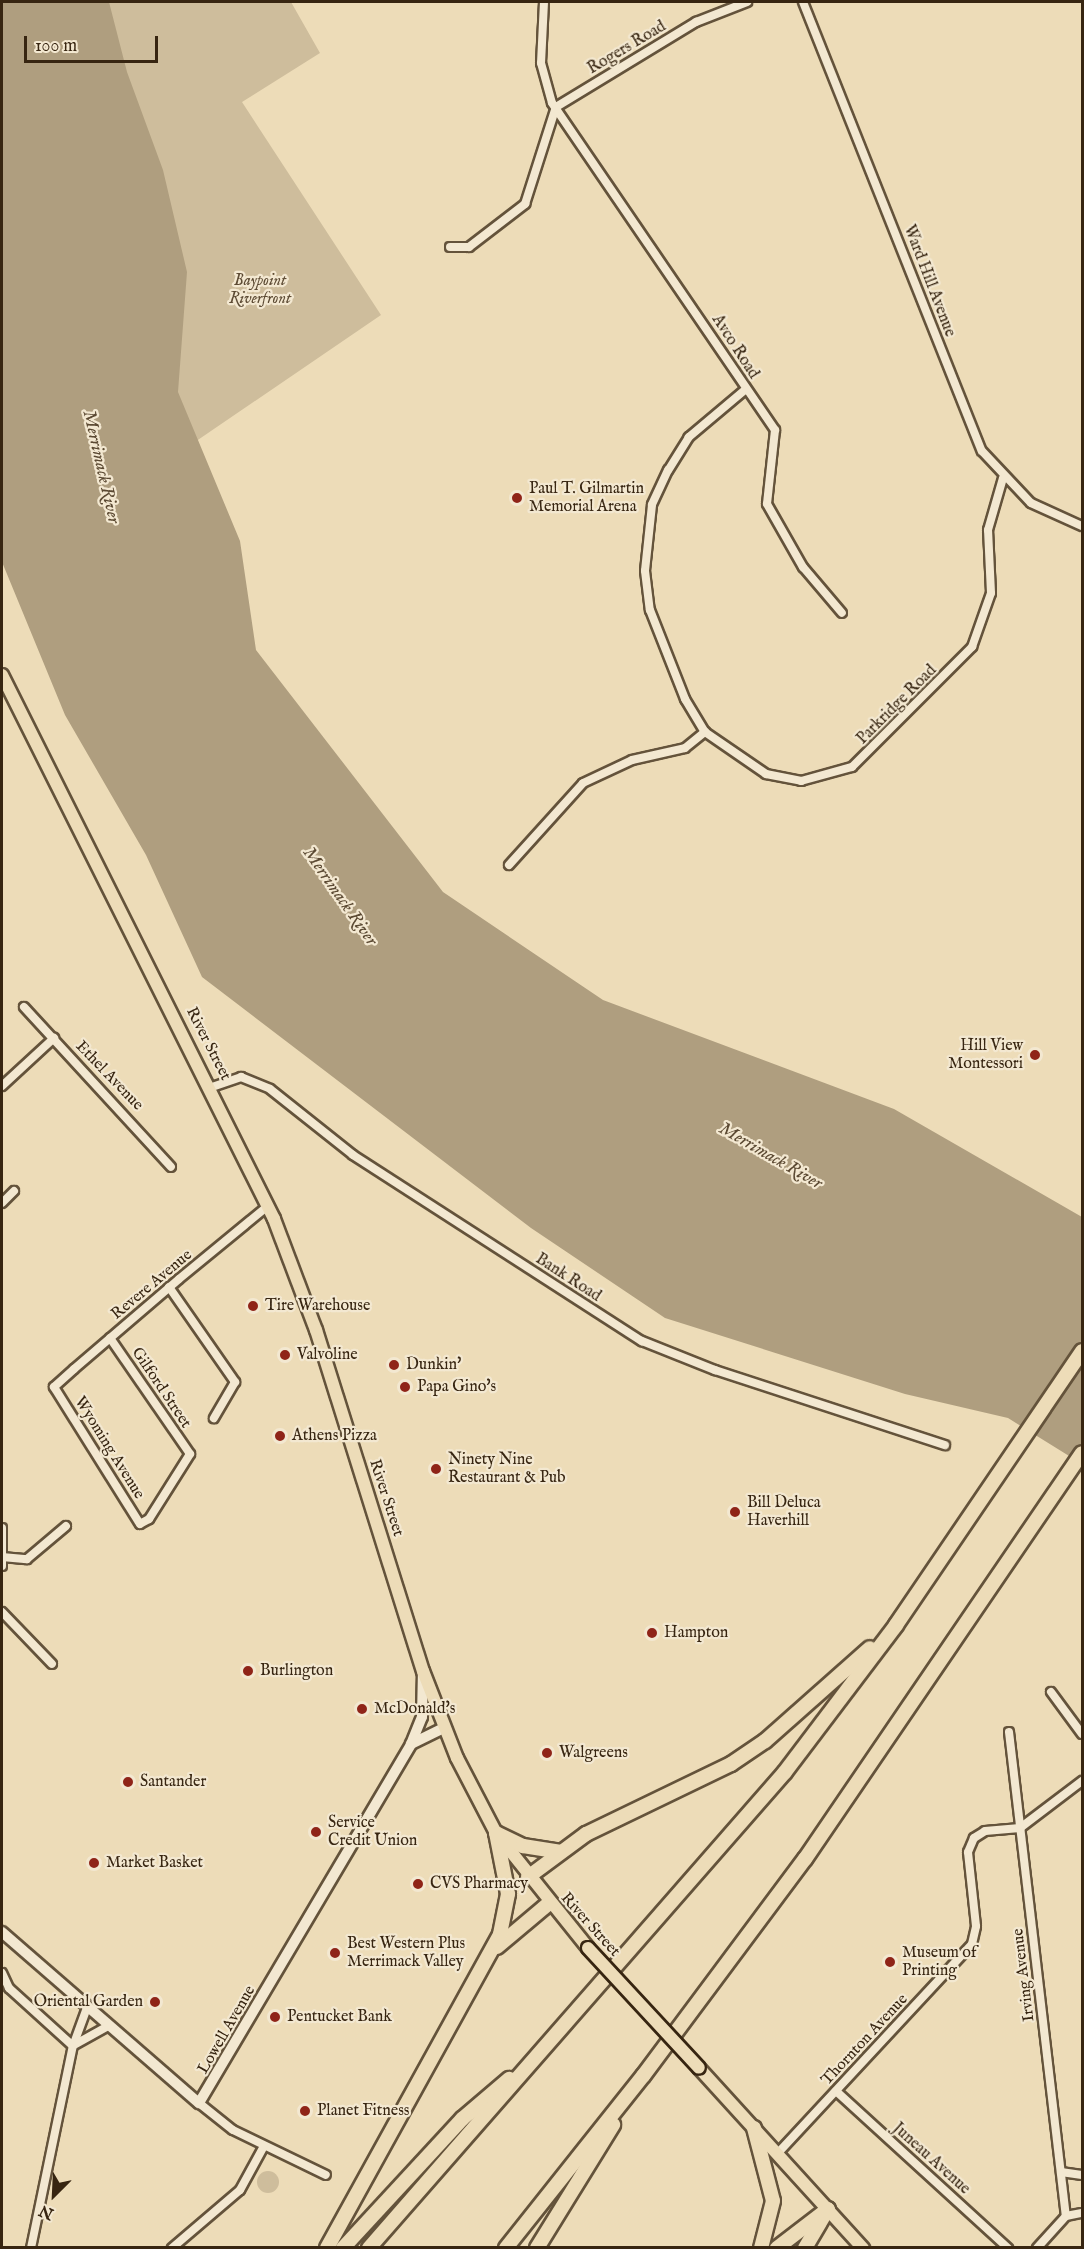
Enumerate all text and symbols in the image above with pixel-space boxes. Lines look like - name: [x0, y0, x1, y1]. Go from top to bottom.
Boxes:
- street label: Rogers Road: [584, 17, 670, 79]
- scale bar: [27, 24, 160, 62]
- text: 100 m: [35, 35, 77, 58]
- street label: Ward Hill Avenue: [899, 222, 959, 340]
- park label: Baypoint Riverfront: [229, 271, 291, 309]
- street label: Avco Road: [707, 311, 763, 383]
- water label: Merrimack River: [76, 408, 124, 526]
- place label: Paul T. Gilmartin Memorial Arena: [529, 479, 644, 517]
- marker: Paul T. Gilmartin Memorial Arena: [510, 491, 524, 505]
- street label: Parkridge Road: [853, 661, 941, 749]
- water label: Merrimack River: [297, 843, 381, 951]
- street label: River Street: [181, 1004, 235, 1084]
- place label: Hill View Montessori: [948, 1036, 1023, 1074]
- street label: Ethel Avenue: [71, 1037, 147, 1115]
- marker: Hill View Montessori: [1028, 1048, 1042, 1062]
- water label: Merrimack River: [715, 1119, 825, 1195]
- street label: Revere Avenue: [108, 1246, 196, 1324]
- street label: Bank Road: [532, 1250, 604, 1306]
- place label: Tire Warehouse: [265, 1296, 370, 1316]
- marker: Tire Warehouse: [246, 1299, 260, 1313]
- street label: Gilford Street: [127, 1344, 195, 1432]
- place label: Valvoline: [297, 1345, 358, 1365]
- marker: Valvoline: [278, 1348, 292, 1362]
- place label: Dunkin': [406, 1355, 461, 1375]
- marker: Dunkin': [387, 1358, 401, 1372]
- place label: Papa Gino's: [417, 1377, 496, 1397]
- marker: Papa Gino's: [398, 1380, 412, 1394]
- street label: Wyoming Avenue: [70, 1393, 148, 1503]
- place label: Athens Pizza: [292, 1426, 377, 1446]
- marker: Athens Pizza: [273, 1429, 287, 1443]
- place label: Ninety Nine Restaurant & Pub: [448, 1450, 566, 1488]
- street label: River Street: [365, 1457, 407, 1539]
- marker: Ninety Nine Restaurant & Pub: [429, 1462, 443, 1476]
- place label: Bill Deluca Haverhill: [747, 1493, 821, 1531]
- marker: Bill Deluca Haverhill: [728, 1505, 742, 1519]
- place label: Hampton: [664, 1623, 728, 1643]
- marker: Hampton: [645, 1626, 659, 1640]
- place label: Burlington: [260, 1661, 333, 1681]
- marker: Burlington: [241, 1664, 255, 1678]
- place label: McDonald's: [374, 1699, 455, 1719]
- marker: McDonald's: [355, 1702, 369, 1716]
- place label: Walgreens: [559, 1743, 628, 1763]
- marker: Walgreens: [540, 1746, 554, 1760]
- place label: Santander: [140, 1772, 206, 1792]
- marker: Santander: [121, 1775, 135, 1789]
- place label: Service Credit Union: [328, 1813, 417, 1851]
- marker: Service Credit Union: [309, 1825, 323, 1839]
- place label: Market Basket: [106, 1853, 203, 1873]
- marker: Market Basket: [87, 1856, 101, 1870]
- place label: CVS Pharmacy: [430, 1874, 528, 1894]
- marker: CVS Pharmacy: [411, 1877, 425, 1891]
- street label: River Street: [556, 1889, 624, 1961]
- street label: Irving Avenue: [1009, 1927, 1039, 2023]
- place label: Best Western Plus Merrimack Valley: [347, 1934, 465, 1972]
- place label: Museum of Printing: [902, 1943, 977, 1981]
- marker: Best Western Plus Merrimack Valley: [328, 1946, 342, 1960]
- marker: Museum of Printing: [883, 1955, 897, 1969]
- street label: Lowell Avenue: [194, 1982, 260, 2078]
- street label: Thornton Avenue: [818, 1990, 912, 2090]
- place label: Oriental Garden: [34, 1992, 143, 2012]
- marker: Oriental Garden: [148, 1995, 162, 2009]
- place label: Pentucket Bank: [287, 2007, 392, 2027]
- marker: Pentucket Bank: [268, 2010, 282, 2024]
- place label: Planet Fitness: [317, 2101, 409, 2121]
- marker: Planet Fitness: [298, 2104, 312, 2118]
- street label: Juneau Avenue: [888, 2119, 974, 2199]
- north arrow: [24, 2165, 84, 2225]
- text: N: [36, 2199, 57, 2223]

